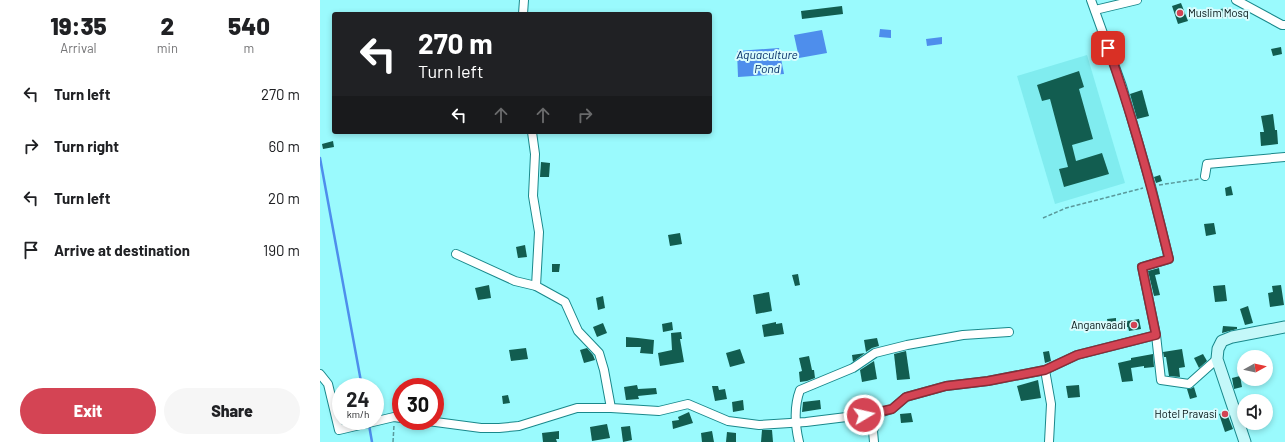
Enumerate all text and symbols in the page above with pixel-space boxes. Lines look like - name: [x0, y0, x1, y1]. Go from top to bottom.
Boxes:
- place label: Muslim Mosq: [1188, 6, 1249, 19]
- marker: Muslim Mosq: [1175, 8, 1185, 18]
- text: 19:35: [50, 11, 107, 40]
- text: 2: [161, 11, 174, 40]
- text: 540: [228, 11, 270, 40]
- text: 270 m: [418, 26, 493, 60]
- icon: left: [352, 28, 404, 80]
- pin: [1091, 31, 1125, 65]
- icon: arrive: [1097, 37, 1119, 59]
- text: Arrival: [60, 40, 97, 56]
- text: min: [157, 40, 178, 56]
- text: m: [244, 40, 254, 56]
- water label: Aquaculture Pond: [736, 47, 798, 75]
- text: Turn left: [418, 60, 484, 82]
- icon: left: [20, 83, 42, 105]
- text: Turn left: [54, 85, 110, 103]
- text: 270 m: [261, 85, 300, 103]
- icon: left: [448, 104, 470, 126]
- icon: ahead: [490, 104, 512, 126]
- icon: ahead: [532, 104, 554, 126]
- icon: right: [574, 104, 596, 126]
- icon: right: [20, 135, 42, 157]
- text: Turn right: [54, 137, 119, 155]
- text: 60 m: [268, 137, 300, 155]
- icon: left: [20, 187, 42, 209]
- text: Turn left: [54, 189, 110, 207]
- text: 20 m: [268, 189, 300, 207]
- icon: arrive: [20, 239, 42, 261]
- text: Arrive at destination: [54, 241, 190, 259]
- text: 190 m: [263, 241, 300, 259]
- place label: Anganvaadi: [1071, 318, 1126, 331]
- marker: Anganvaadi: [1129, 320, 1139, 330]
- north arrow: [1237, 350, 1273, 386]
- map controls: [1237, 350, 1273, 430]
- speed limit sign: 30: [392, 378, 444, 430]
- text: 24: [346, 387, 370, 411]
- button: Exit: [20, 388, 156, 434]
- button: Share: [164, 388, 300, 434]
- position arrow: [843, 394, 885, 436]
- button: sound: [1237, 394, 1273, 430]
- place label: Hotel Pravasi: [1155, 407, 1217, 420]
- text: km/h: [347, 408, 369, 420]
- marker: Hotel Pravasi: [1220, 409, 1230, 419]

